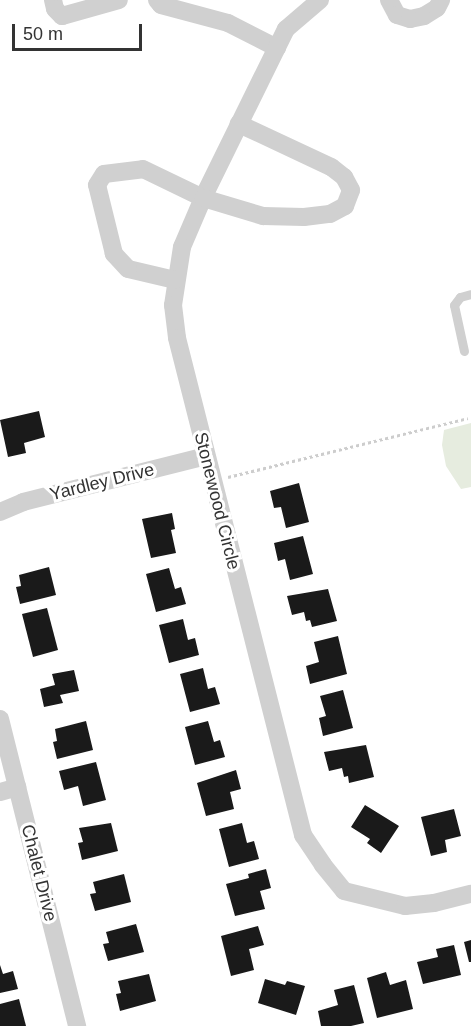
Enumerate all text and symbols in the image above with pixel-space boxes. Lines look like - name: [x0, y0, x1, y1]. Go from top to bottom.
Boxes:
- scale bar: [15, 12, 146, 50]
- text: 50 m: [23, 24, 63, 44]
- street label: Stonewood Circle: [189, 430, 245, 572]
- street label: Yardley Drive: [48, 459, 156, 505]
- street label: Chalet Drive: [17, 822, 61, 924]

